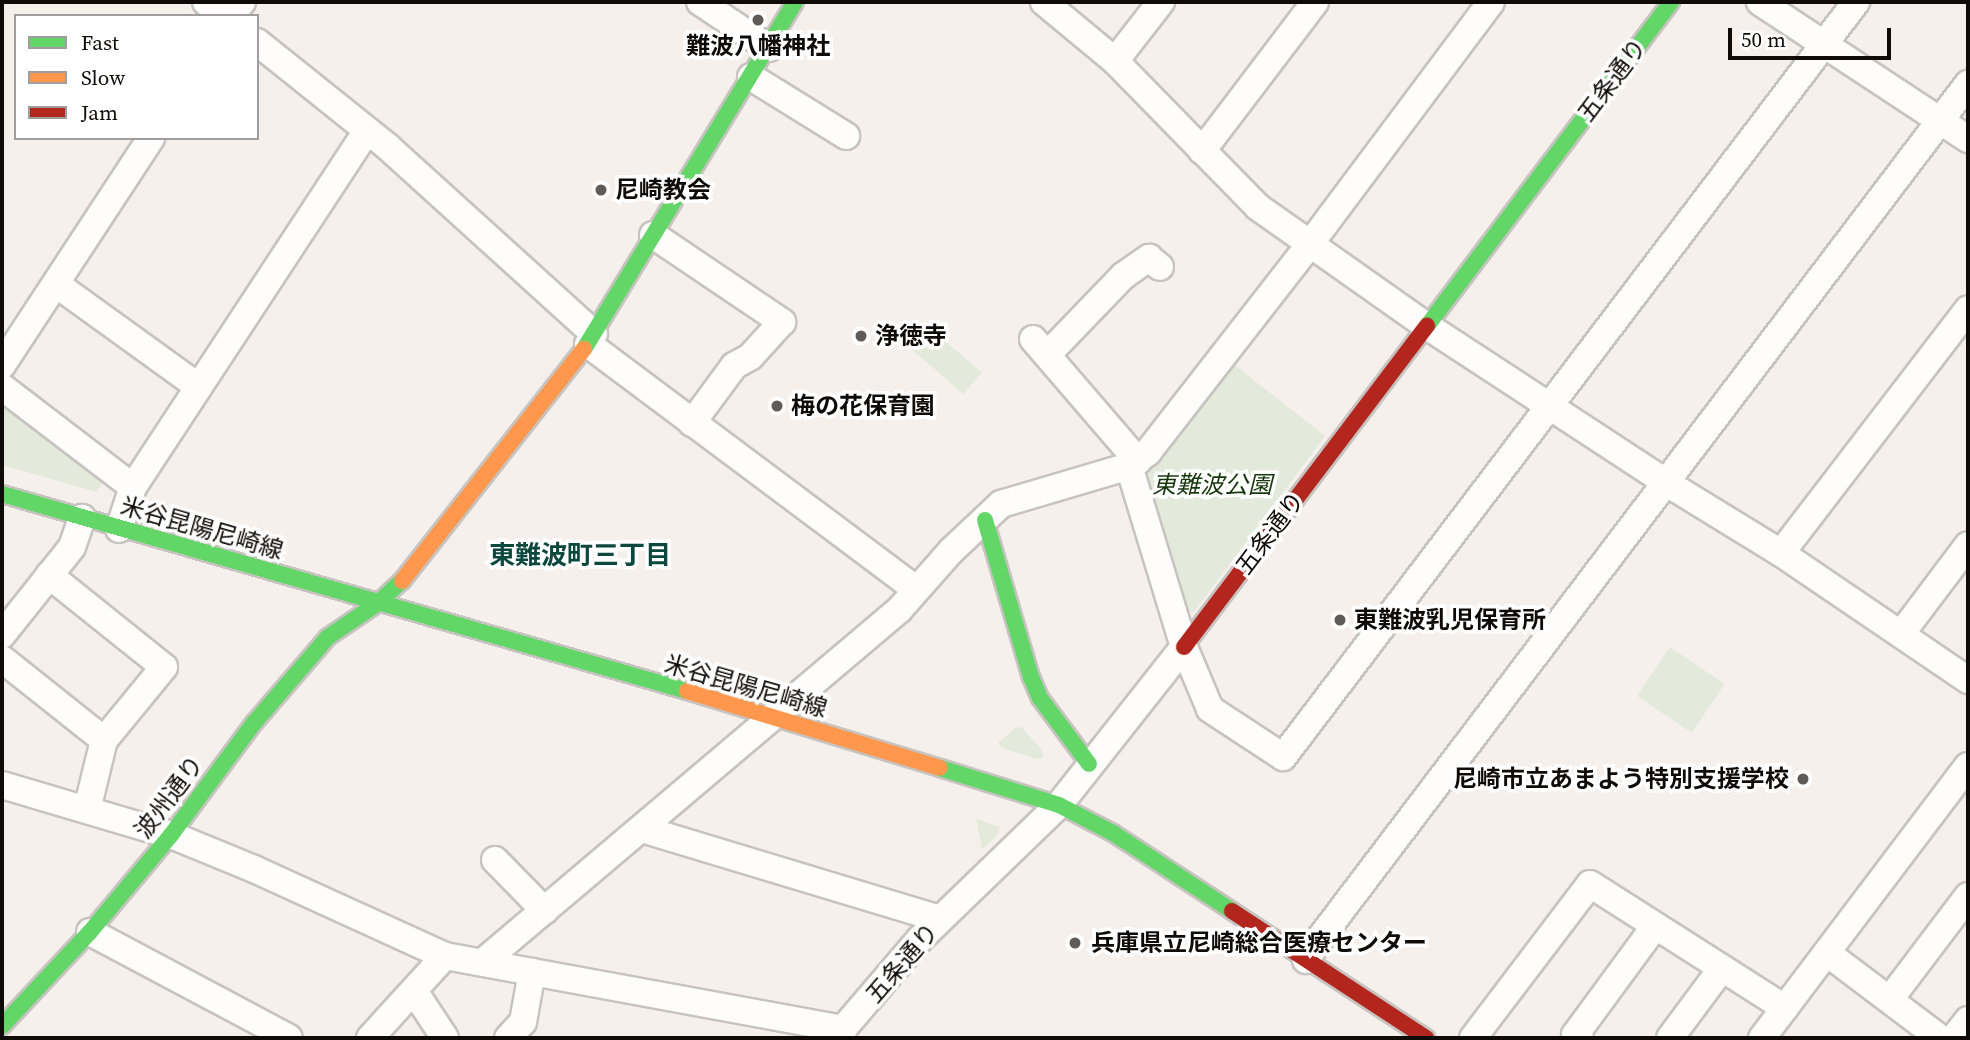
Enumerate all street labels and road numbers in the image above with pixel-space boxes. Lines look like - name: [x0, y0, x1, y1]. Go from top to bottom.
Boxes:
- street label: 五条通り: [1572, 33, 1652, 127]
- street label: 五条通り: [1230, 486, 1310, 580]
- street label: 米谷昆陽尼崎線: [117, 491, 287, 565]
- street label: 米谷昆陽尼崎線: [661, 649, 831, 723]
- street label: 波州通り: [129, 750, 209, 844]
- street label: 五条通り: [860, 917, 944, 1009]

